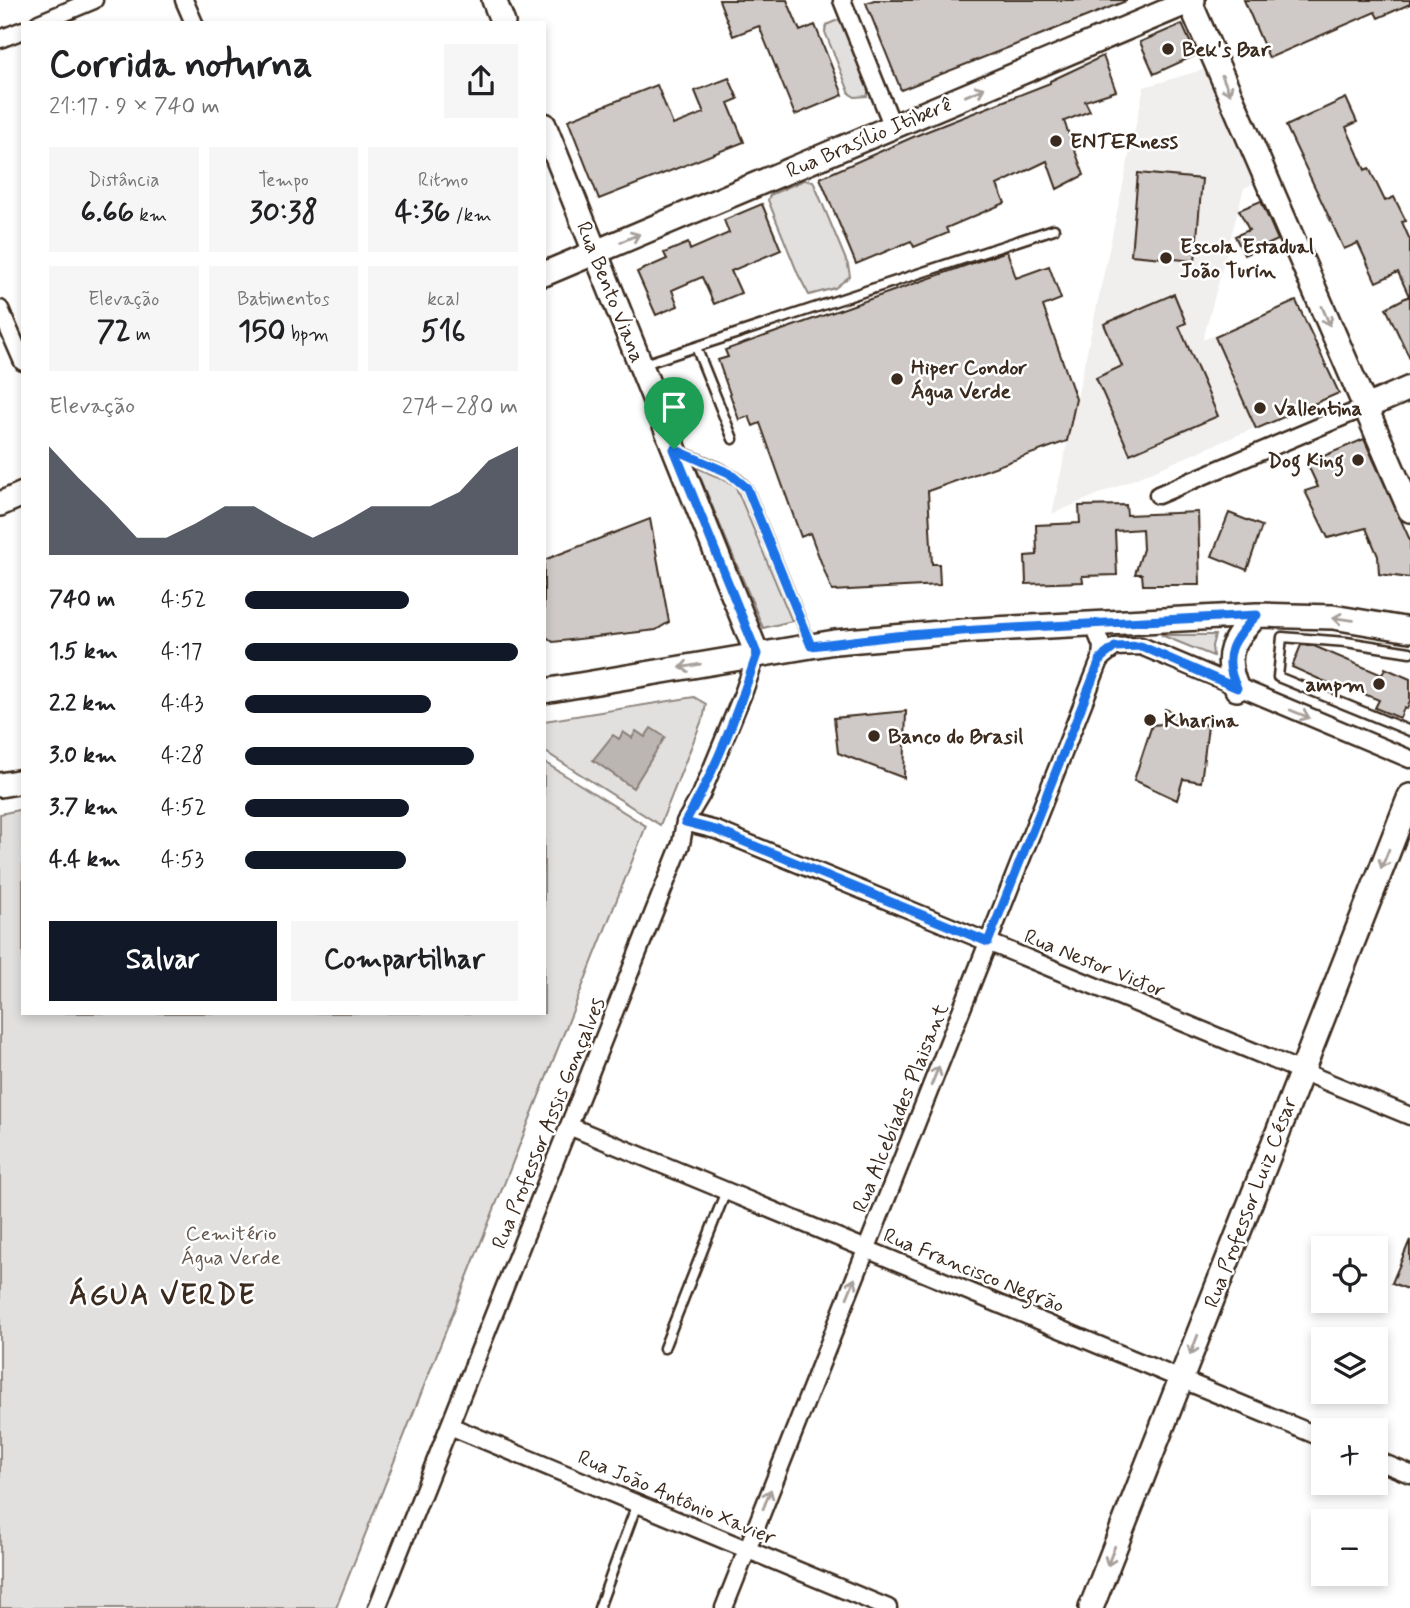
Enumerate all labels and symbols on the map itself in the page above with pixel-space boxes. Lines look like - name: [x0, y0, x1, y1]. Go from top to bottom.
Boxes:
- place label: Bek's Bar: [1182, 36, 1272, 64]
- marker: Bek's Bar: [1160, 41, 1176, 57]
- one-way arrow: [1220, 74, 1233, 95]
- one-way arrow: [963, 85, 985, 98]
- street label: Rua Brasílio Itiberê: [782, 90, 956, 185]
- place label: ENTERness: [1070, 128, 1179, 156]
- marker: ENTERness: [1048, 133, 1064, 149]
- street label: Rua Bento Viana: [569, 218, 651, 367]
- one-way arrow: [618, 231, 640, 244]
- place label: Escola Estadual João Turin: [1180, 233, 1314, 285]
- marker: Escola Estadual João Turin: [1158, 250, 1174, 266]
- one-way arrow: [1320, 305, 1333, 326]
- place label: Hiper Condor Água Verde: [911, 354, 1027, 406]
- marker: Hiper Condor Água Verde: [889, 371, 905, 387]
- pin: [644, 377, 704, 449]
- place label: Vallentina: [1274, 395, 1363, 423]
- marker: Vallentina: [1252, 400, 1268, 416]
- place label: Dog King: [1268, 447, 1344, 477]
- marker: Dog King: [1350, 452, 1366, 468]
- one-way arrow: [1332, 612, 1355, 625]
- one-way arrow: [679, 660, 702, 673]
- place label: ampm: [1306, 671, 1365, 699]
- marker: ampm: [1371, 676, 1387, 692]
- place label: Kharina: [1164, 707, 1240, 735]
- one-way arrow: [1289, 709, 1311, 722]
- marker: Kharina: [1142, 712, 1158, 728]
- place label: Banco do Brasil: [888, 723, 1023, 751]
- marker: Banco do Brasil: [866, 728, 882, 744]
- one-way arrow: [1377, 848, 1390, 870]
- street label: Rua Nestor Victor: [1020, 923, 1170, 1005]
- street label: Rua Professor Assis Gonçalves: [486, 993, 612, 1253]
- street label: Rua Alcebíades Plaisant: [846, 999, 956, 1217]
- one-way arrow: [930, 1066, 943, 1088]
- street label: Rua Professor Luiz César: [1198, 1093, 1304, 1312]
- park label: Cemitério Água Verde: [181, 1220, 281, 1272]
- street label: Rua Francisco Negrão: [878, 1222, 1068, 1322]
- district label: ÁGUA VERDE: [69, 1276, 257, 1315]
- one-way arrow: [845, 1277, 858, 1299]
- one-way arrow: [1187, 1333, 1200, 1355]
- street label: Rua João Antônio Xavier: [573, 1443, 780, 1552]
- one-way arrow: [762, 1489, 775, 1510]
- one-way arrow: [1104, 1545, 1117, 1567]

